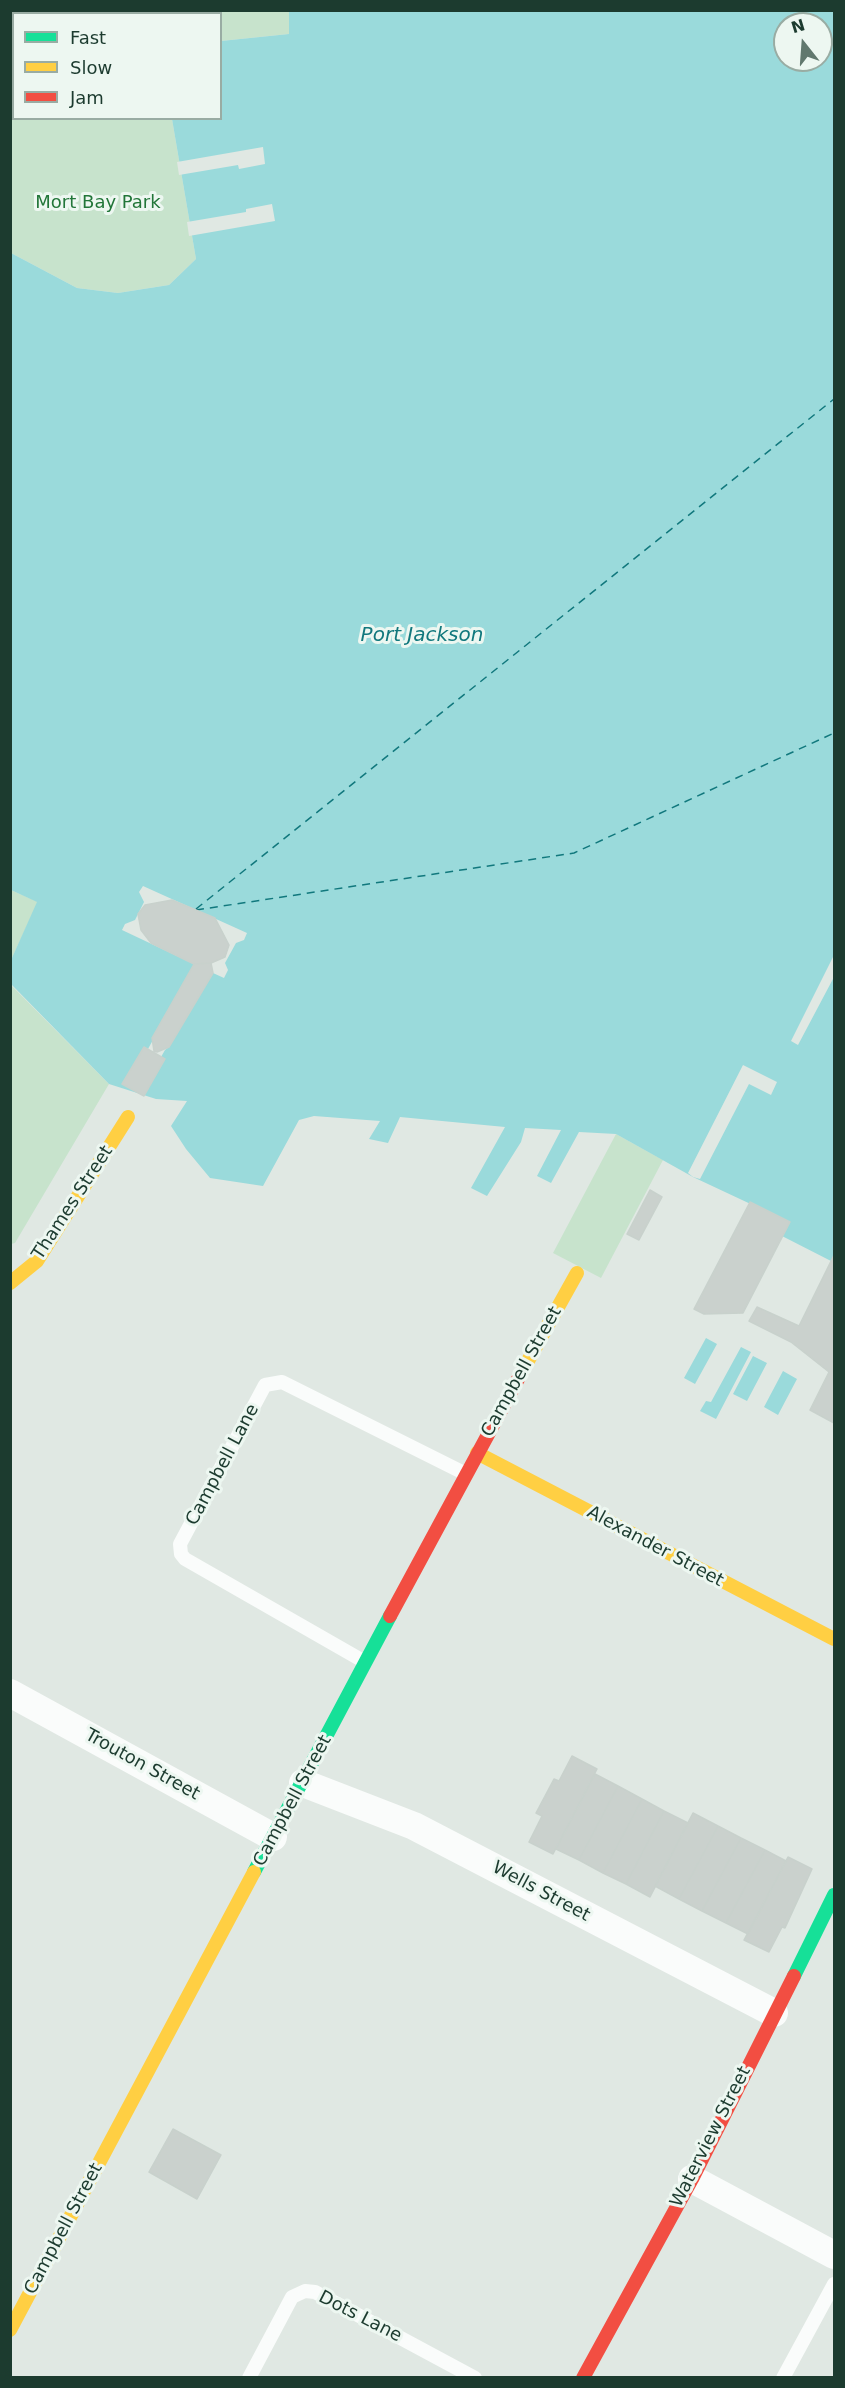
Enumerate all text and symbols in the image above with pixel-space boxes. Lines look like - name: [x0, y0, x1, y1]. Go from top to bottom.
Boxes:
- legend: [12, 12, 222, 120]
- north arrow: [773, 12, 833, 72]
- text: N: [789, 15, 807, 37]
- text: Fast: [70, 27, 106, 48]
- text: Slow: [70, 57, 112, 78]
- text: Jam: [70, 87, 104, 108]
- park label: Mort Bay Park: [35, 192, 161, 214]
- water label: Port Jackson: [361, 624, 483, 648]
- street label: Thames Street: [28, 1142, 118, 1264]
- street label: Campbell Street: [477, 1303, 567, 1441]
- street label: Campbell Lane: [182, 1401, 264, 1529]
- street label: Alexander Street: [583, 1502, 727, 1592]
- street label: Trouton Street: [81, 1725, 203, 1805]
- street label: Campbell Street: [249, 1732, 337, 1870]
- street label: Wells Street: [488, 1857, 594, 1927]
- street label: Waterview Street: [666, 2063, 756, 2211]
- street label: Campbell Street: [20, 2160, 108, 2298]
- street label: Dots Lane: [315, 2287, 405, 2347]

